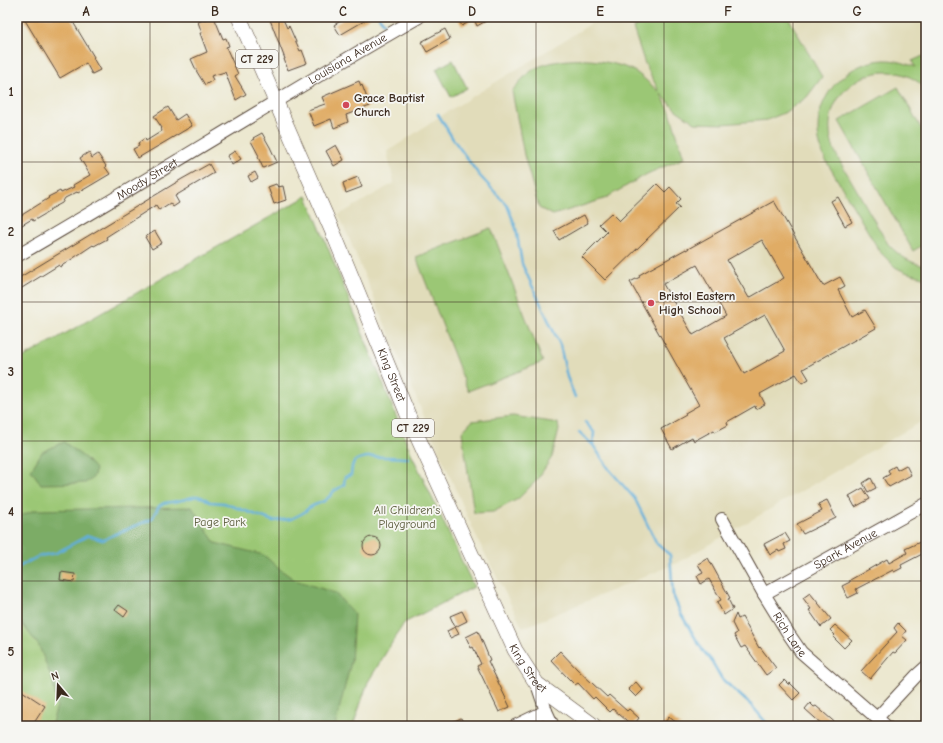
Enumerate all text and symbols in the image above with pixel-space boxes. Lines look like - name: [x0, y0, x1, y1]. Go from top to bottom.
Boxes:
- text: A: [82, 4, 90, 19]
- text: B: [211, 4, 219, 19]
- text: C: [339, 4, 347, 19]
- text: D: [468, 4, 476, 19]
- text: E: [596, 4, 604, 19]
- text: F: [724, 4, 732, 19]
- text: G: [852, 4, 862, 19]
- street label: Louisiana Avenue: [306, 30, 389, 87]
- road number: CT 229: [236, 50, 278, 68]
- text: 1: [8, 84, 14, 99]
- place label: Grace Baptist Church: [354, 91, 425, 119]
- marker: Grace Baptist Church: [341, 100, 351, 110]
- street label: Moody Street: [114, 155, 180, 203]
- text: 2: [8, 224, 14, 239]
- place label: Bristol Eastern High School: [659, 289, 735, 317]
- marker: Bristol Eastern High School: [646, 298, 656, 308]
- street label: King Street: [374, 346, 409, 404]
- text: 3: [8, 364, 14, 379]
- road number: CT 229: [392, 419, 434, 437]
- park label: All Children's Playground: [374, 503, 440, 531]
- text: 4: [8, 504, 14, 519]
- park label: Page Park: [194, 515, 246, 529]
- street label: Spark Avenue: [811, 526, 879, 572]
- street label: Rich Lane: [770, 610, 809, 660]
- street label: King Street: [506, 642, 550, 696]
- text: 5: [8, 644, 15, 659]
- north arrow: [38, 665, 78, 705]
- text: N: [49, 669, 60, 683]

